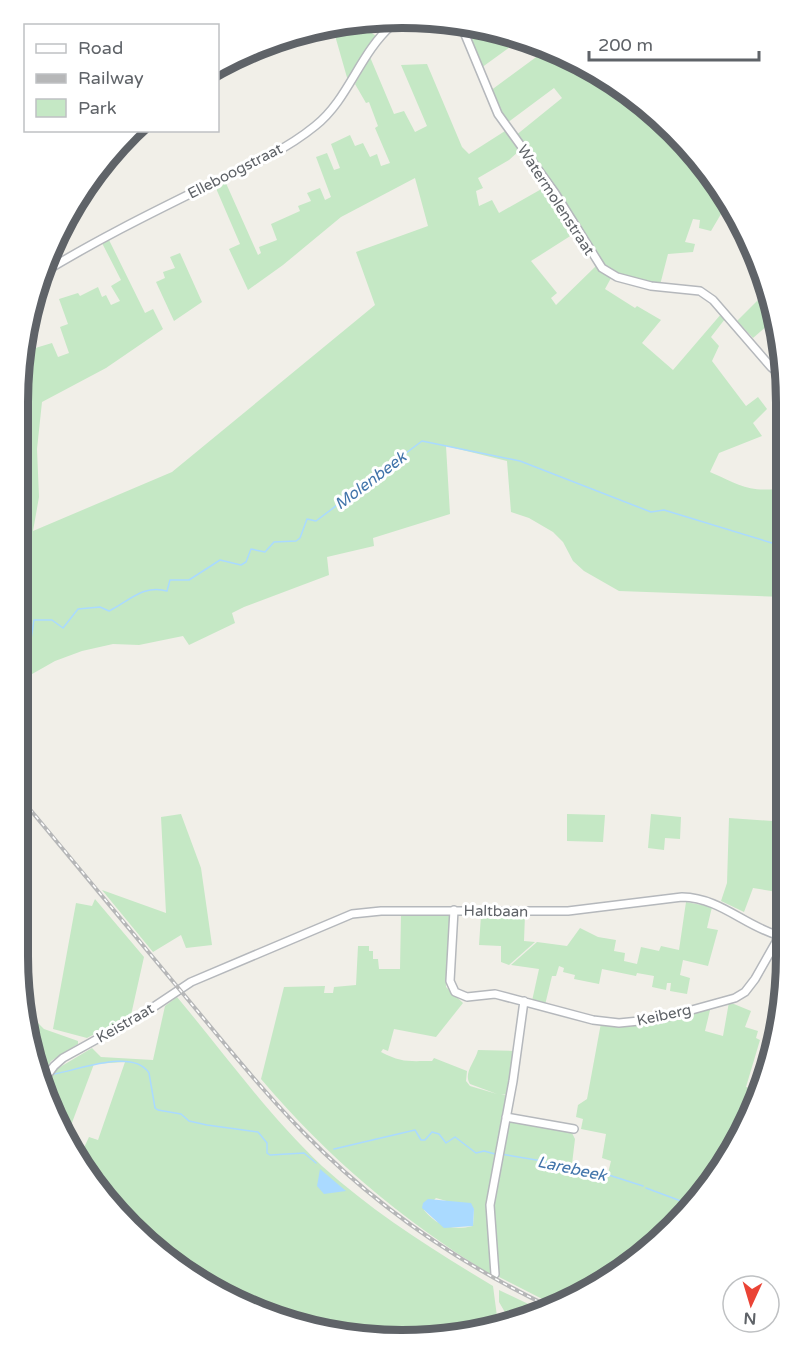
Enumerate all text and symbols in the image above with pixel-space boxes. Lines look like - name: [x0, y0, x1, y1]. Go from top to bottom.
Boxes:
- legend: [24, 24, 219, 132]
- scale bar: [589, 24, 758, 62]
- text: 200 m: [598, 34, 653, 56]
- text: Road: [78, 37, 123, 59]
- text: Railway: [78, 67, 144, 89]
- text: Park: [78, 97, 117, 119]
- street label: Elleboogstraat: [185, 139, 286, 203]
- street label: Watermolenstraat: [514, 141, 599, 259]
- water label: Molenbeek: [331, 447, 411, 514]
- street label: Haltbaan: [464, 901, 528, 921]
- street label: Keistraat: [93, 999, 157, 1047]
- street label: Keiberg: [635, 1000, 693, 1030]
- water label: Larebeek: [535, 1152, 609, 1186]
- north arrow: [721, 1274, 781, 1334]
- text: N: [743, 1308, 757, 1328]

